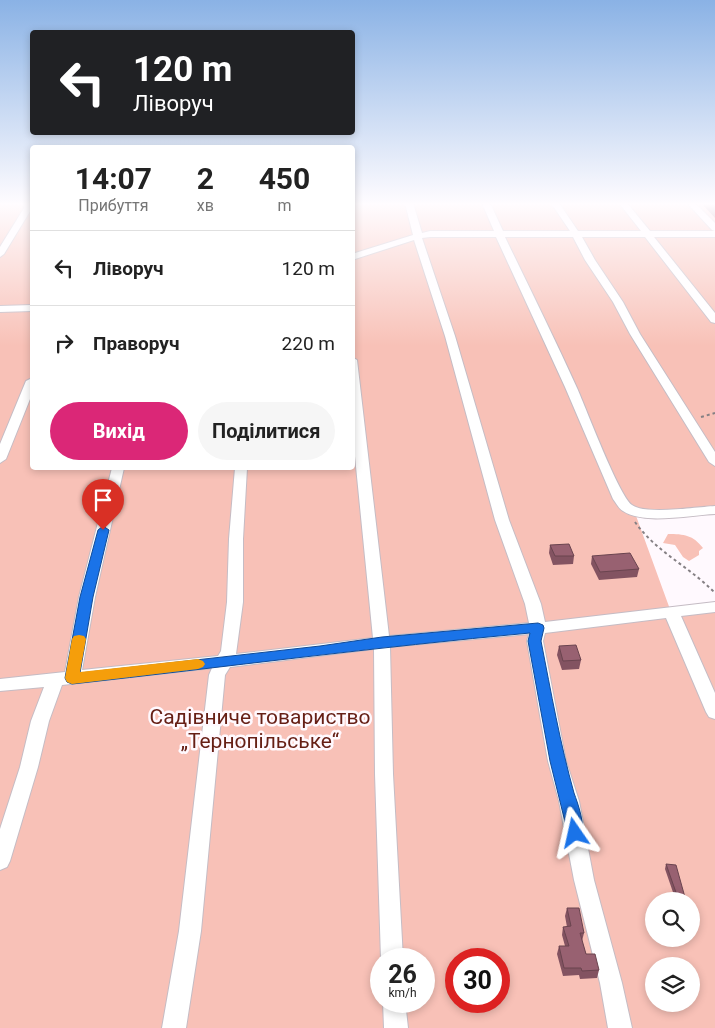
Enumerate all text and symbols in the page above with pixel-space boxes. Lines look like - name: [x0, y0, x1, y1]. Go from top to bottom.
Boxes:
- text: 120 m: [133, 49, 232, 90]
- icon: left: [50, 50, 115, 115]
- text: Ліворуч: [133, 91, 214, 116]
- text: 14:07: [75, 161, 152, 196]
- text: 2: [197, 161, 214, 196]
- text: 450: [259, 161, 310, 196]
- text: Прибуття: [78, 196, 148, 215]
- text: хв: [197, 196, 214, 215]
- text: m: [277, 196, 291, 215]
- icon: left: [50, 254, 78, 282]
- text: Ліворуч: [93, 257, 164, 280]
- text: 120 m: [282, 257, 335, 280]
- icon: right: [50, 329, 78, 357]
- text: Праворуч: [93, 332, 179, 355]
- text: 220 m: [282, 332, 335, 355]
- button: Вихід: [50, 402, 188, 460]
- button: Поділитися: [198, 402, 335, 460]
- pin: [82, 479, 124, 530]
- icon: arrive: [89, 486, 117, 514]
- park label: Садівниче товариство „Тернопільське“: [150, 705, 370, 753]
- position arrow: [548, 806, 600, 858]
- map controls: [645, 892, 700, 1012]
- button: search: [645, 892, 700, 947]
- speed limit sign: 30: [445, 948, 510, 1013]
- button: layers: [645, 957, 700, 1012]
- text: 26: [388, 960, 417, 989]
- text: km/h: [388, 986, 417, 1000]

